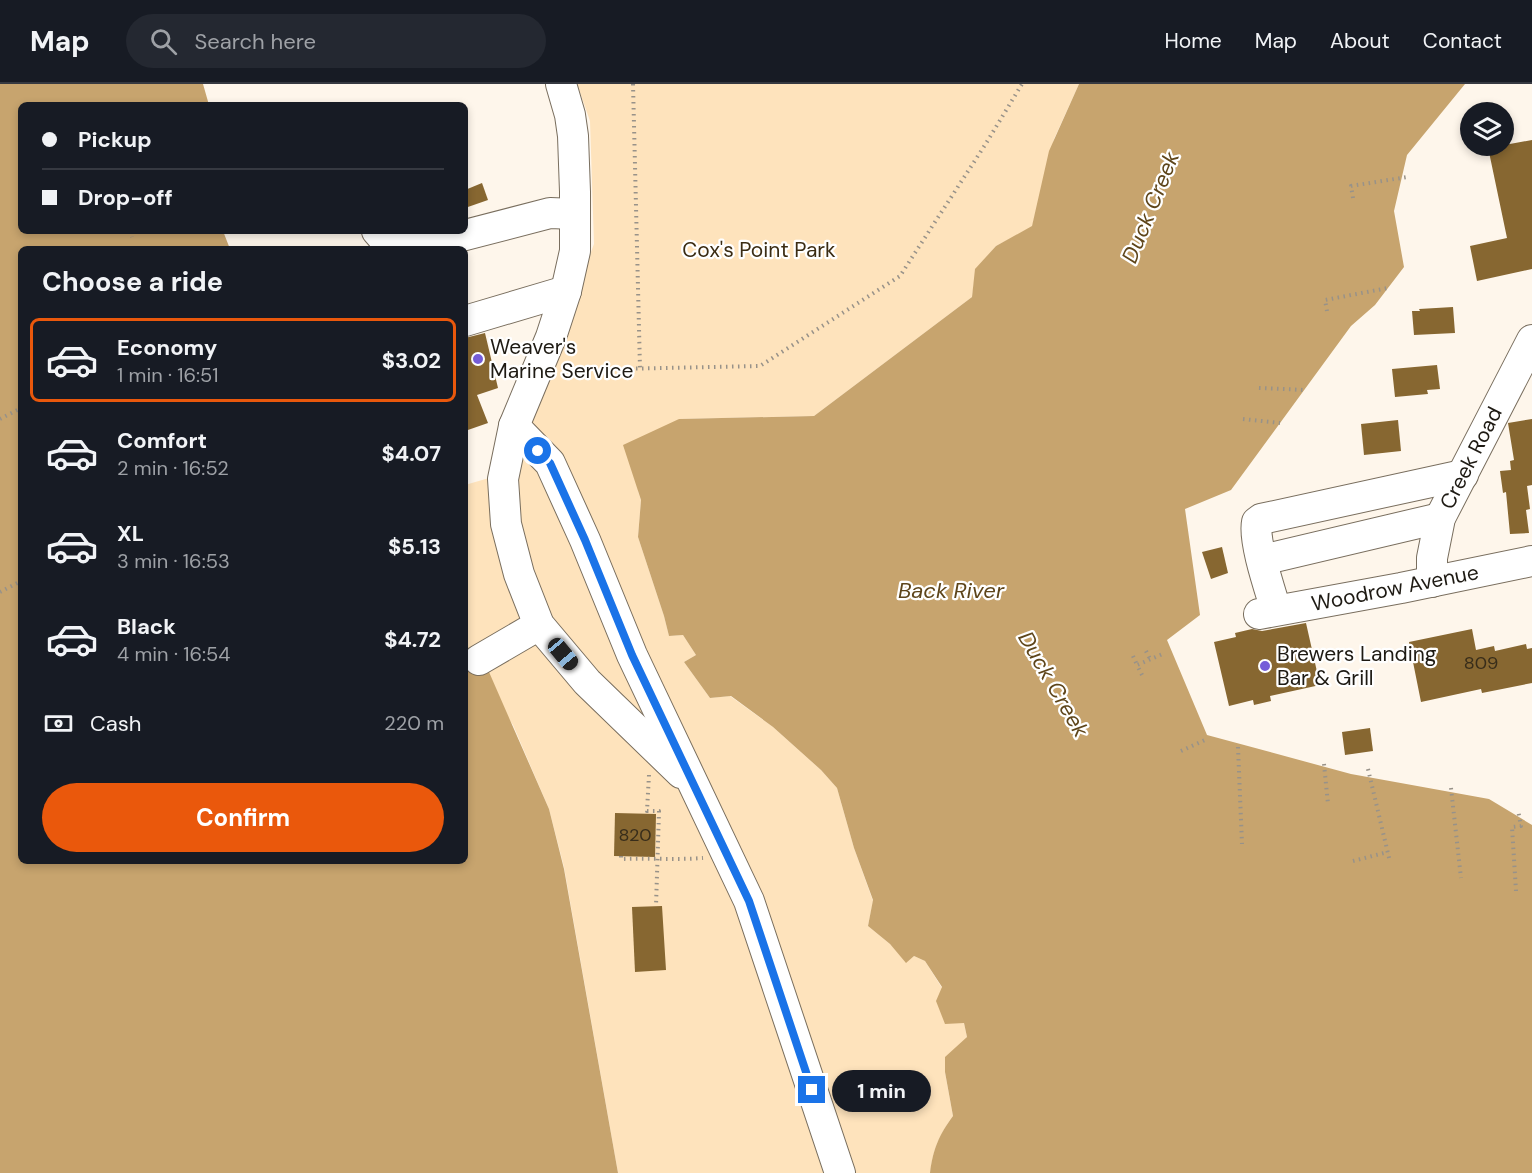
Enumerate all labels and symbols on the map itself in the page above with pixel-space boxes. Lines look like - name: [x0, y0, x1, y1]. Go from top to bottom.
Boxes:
- water label: Duck Creek: [1115, 146, 1186, 267]
- park label: Cox's Point Park: [682, 236, 836, 264]
- place label: Weaver's Marine Service: [490, 333, 633, 385]
- marker: Weaver's Marine Service: [471, 352, 485, 366]
- street label: Creek Road: [1433, 402, 1509, 514]
- route start: [524, 437, 551, 464]
- street label: Woodrow Avenue: [1309, 558, 1481, 618]
- water label: Back River: [898, 576, 1005, 605]
- water label: Duck Creek: [1012, 626, 1096, 743]
- car: [545, 634, 581, 674]
- place label: Brewers Landing Bar & Grill: [1277, 640, 1437, 692]
- house number: 809: [1464, 651, 1498, 675]
- marker: Brewers Landing Bar & Grill: [1258, 659, 1272, 673]
- house number: 820: [618, 823, 652, 847]
- callout: 1 min: [833, 1069, 932, 1111]
- route end: [798, 1076, 825, 1103]

